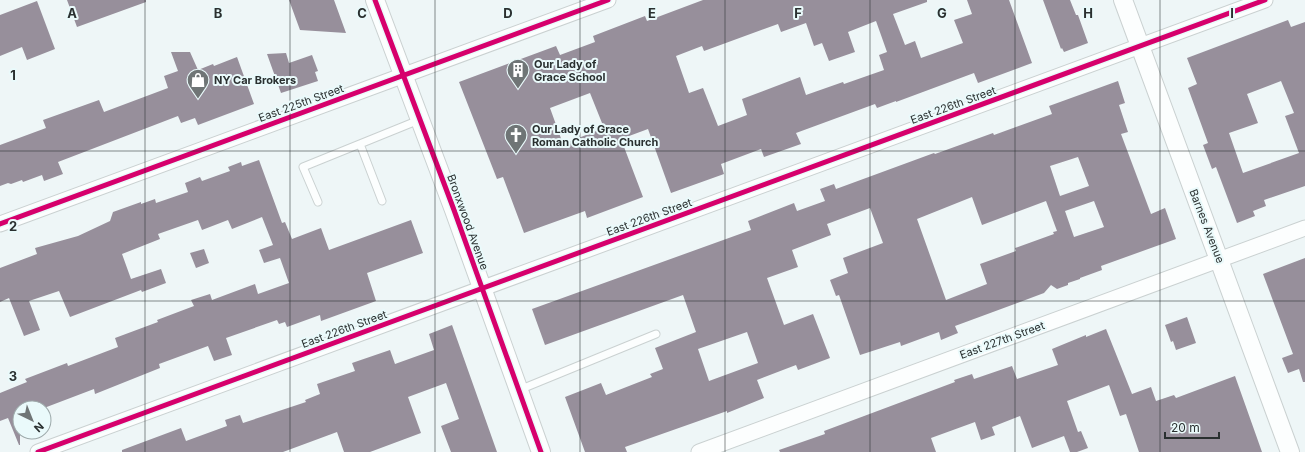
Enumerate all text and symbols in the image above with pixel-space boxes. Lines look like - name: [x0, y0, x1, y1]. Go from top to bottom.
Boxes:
- text: A: [67, 5, 77, 21]
- text: B: [214, 5, 223, 21]
- text: C: [357, 5, 367, 21]
- text: D: [503, 5, 513, 21]
- text: E: [648, 5, 656, 21]
- text: F: [794, 5, 802, 21]
- text: G: [937, 5, 947, 21]
- text: H: [1083, 5, 1093, 21]
- text: I: [1230, 5, 1234, 21]
- building icon: Our Lady of Grace School: [505, 57, 531, 90]
- place label: Our Lady of Grace School: [534, 57, 606, 84]
- text: 1: [10, 67, 16, 83]
- shop icon: NY Car Brokers: [185, 67, 211, 100]
- place label: NY Car Brokers: [214, 73, 296, 87]
- street label: East 225th Street: [256, 81, 346, 125]
- street label: East 226th Street: [908, 83, 998, 127]
- church icon: Our Lady of Grace Roman Catholic Church: [503, 122, 529, 155]
- place label: Our Lady of Grace Roman Catholic Church: [532, 122, 658, 149]
- street label: Bronxwood Avenue: [444, 172, 492, 272]
- street label: Barnes Avenue: [1186, 187, 1228, 265]
- street label: East 226th Street: [604, 195, 694, 239]
- text: 2: [9, 218, 17, 234]
- street label: East 226th Street: [299, 307, 389, 351]
- street label: East 227th Street: [958, 318, 1047, 362]
- text: 3: [9, 368, 17, 384]
- north arrow: [12, 400, 52, 440]
- scale bar: [1165, 414, 1219, 440]
- text: N: [31, 419, 47, 435]
- text: 20 m: [1171, 420, 1200, 435]

